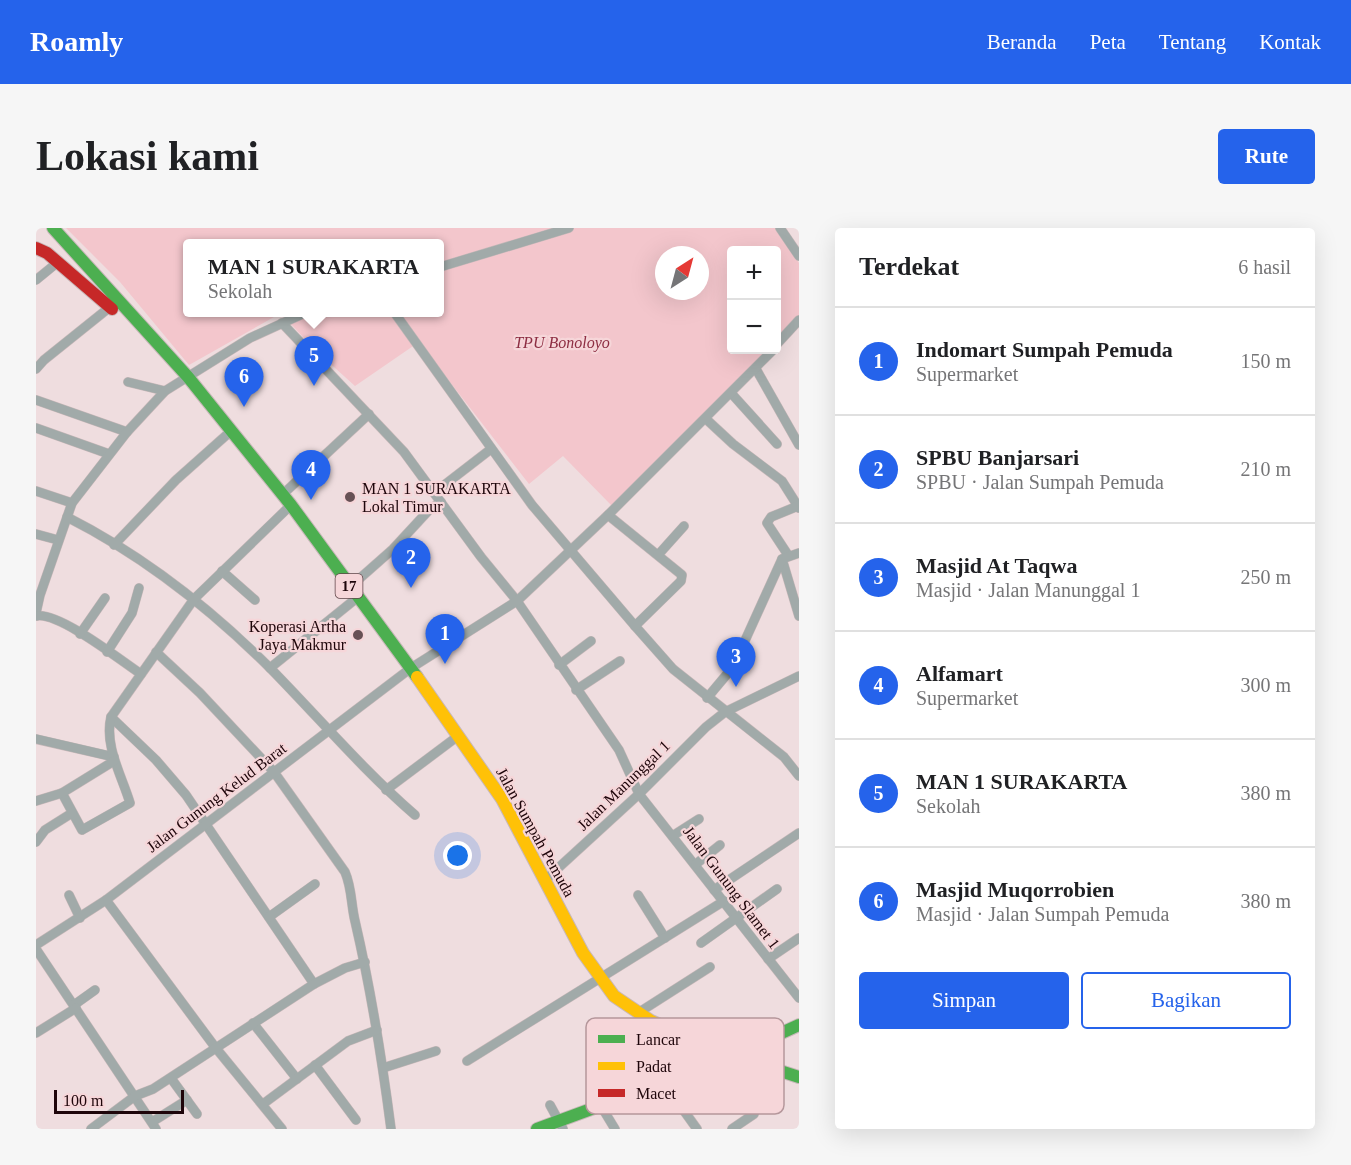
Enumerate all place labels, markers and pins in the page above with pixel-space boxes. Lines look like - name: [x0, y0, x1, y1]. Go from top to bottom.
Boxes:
- pin: 5: [294, 336, 334, 386]
- pin: 6: [224, 358, 264, 407]
- pin: 4: [292, 450, 330, 500]
- place label: MAN 1 SURAKARTA Lokal Timur: [362, 480, 511, 515]
- marker: MAN 1 SURAKARTA Lokal Timur: [343, 490, 357, 504]
- pin: 2: [392, 538, 430, 588]
- pin: 1: [426, 614, 464, 664]
- place label: Koperasi Artha Jaya Makmur: [249, 618, 347, 654]
- marker: Koperasi Artha Jaya Makmur: [351, 628, 365, 642]
- pin: 3: [716, 638, 756, 687]

